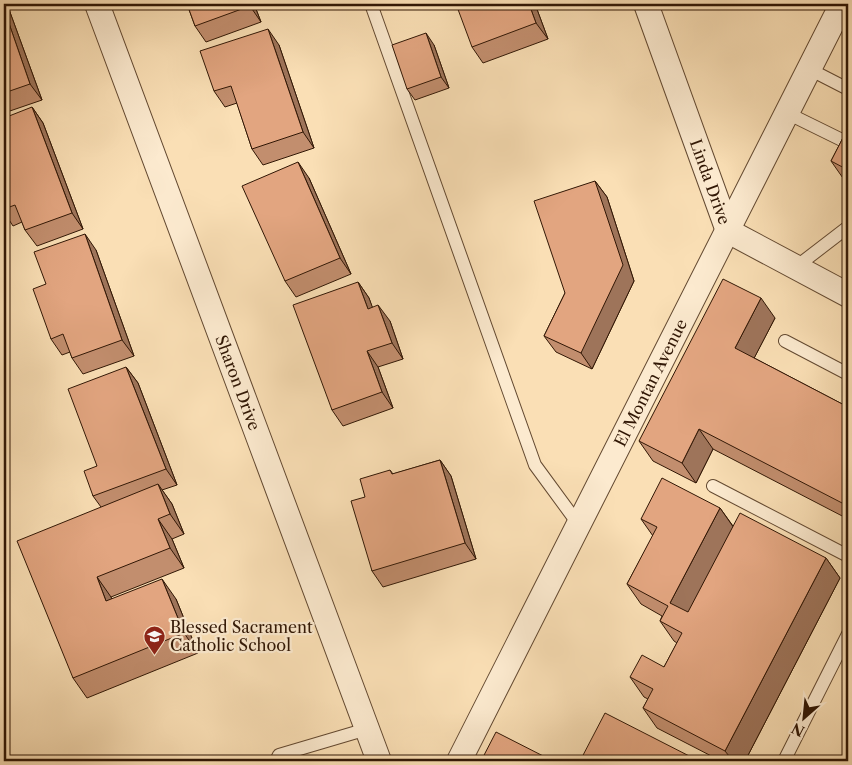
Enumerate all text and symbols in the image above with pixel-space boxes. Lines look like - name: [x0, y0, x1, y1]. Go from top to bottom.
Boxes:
- street label: Linda Drive: [686, 136, 735, 227]
- street label: El Montan Avenue: [610, 315, 691, 450]
- street label: Sharon Drive: [211, 332, 265, 433]
- place label: Blessed Sacrament Catholic School: [170, 617, 313, 655]
- school or university icon: Blessed Sacrament Catholic School: [142, 624, 166, 655]
- north arrow: [780, 692, 830, 742]
- text: N: [789, 719, 808, 740]

